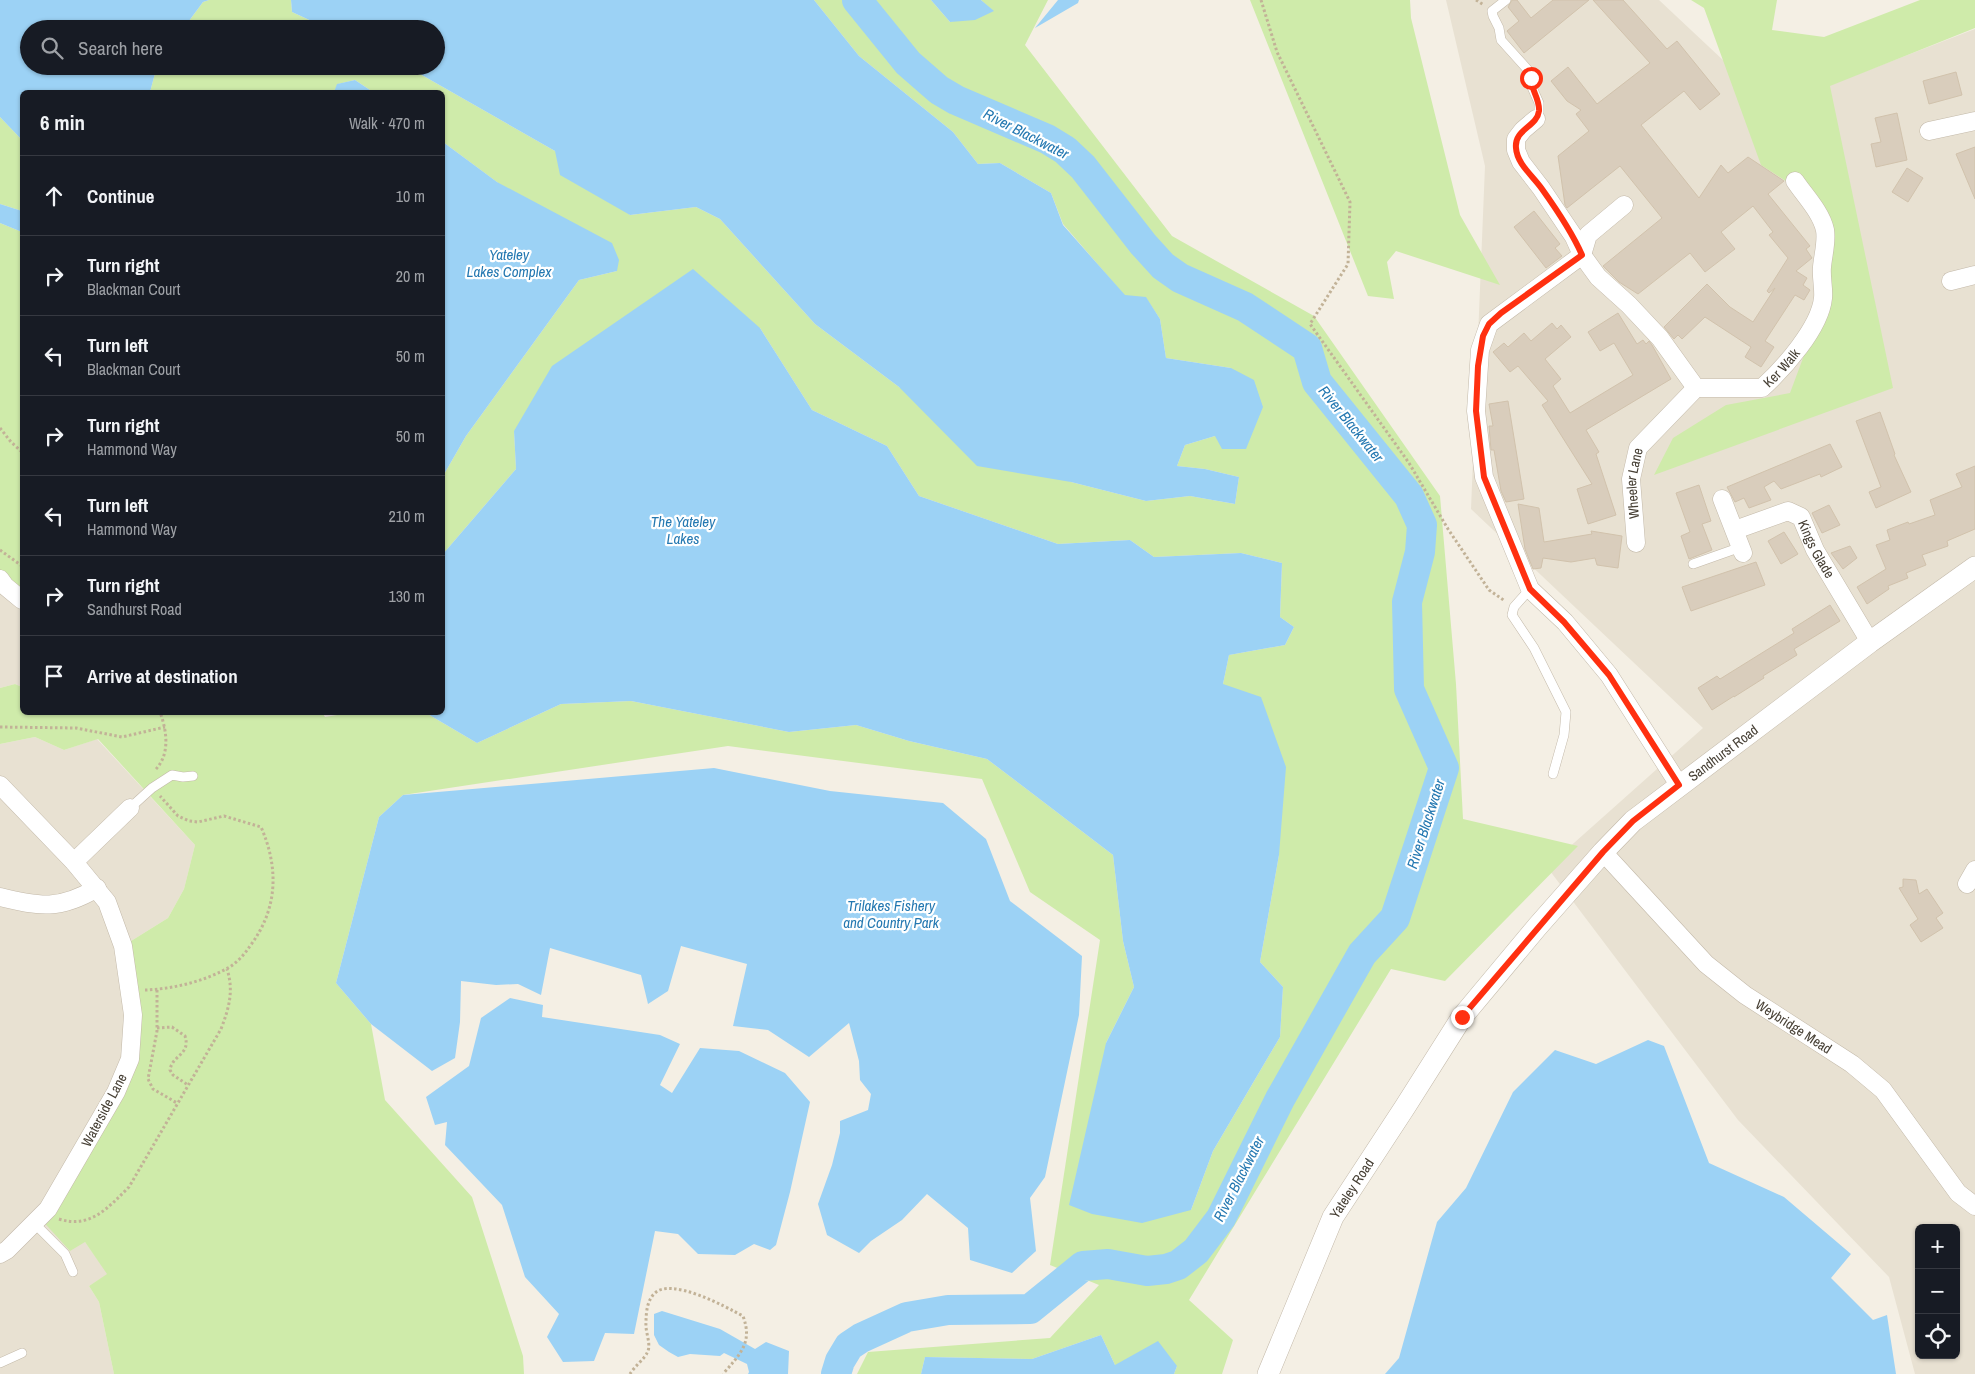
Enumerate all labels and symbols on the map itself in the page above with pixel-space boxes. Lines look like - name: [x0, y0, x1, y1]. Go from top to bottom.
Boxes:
- route start: [1520, 67, 1543, 90]
- water label: River Blackwater: [980, 103, 1073, 164]
- water label: Yateley Lakes Complex: [467, 244, 552, 282]
- street label: Ker Walk: [1759, 345, 1804, 391]
- water label: River Blackwater: [1314, 381, 1389, 467]
- street label: Wheeler Lane: [1622, 446, 1647, 520]
- water label: The Yateley Lakes: [651, 511, 716, 549]
- street label: Kings Glade: [1794, 517, 1839, 581]
- street label: Sandhurst Road: [1685, 721, 1762, 785]
- water label: River Blackwater: [1401, 776, 1450, 871]
- water label: Trilakes Fishery and Country Park: [843, 895, 940, 933]
- street label: Weybridge Mead: [1752, 995, 1835, 1058]
- route end: [1451, 1006, 1474, 1029]
- street label: Waterside Lane: [77, 1070, 131, 1150]
- water label: River Blackwater: [1208, 1132, 1269, 1225]
- street label: Yateley Road: [1325, 1155, 1378, 1222]

